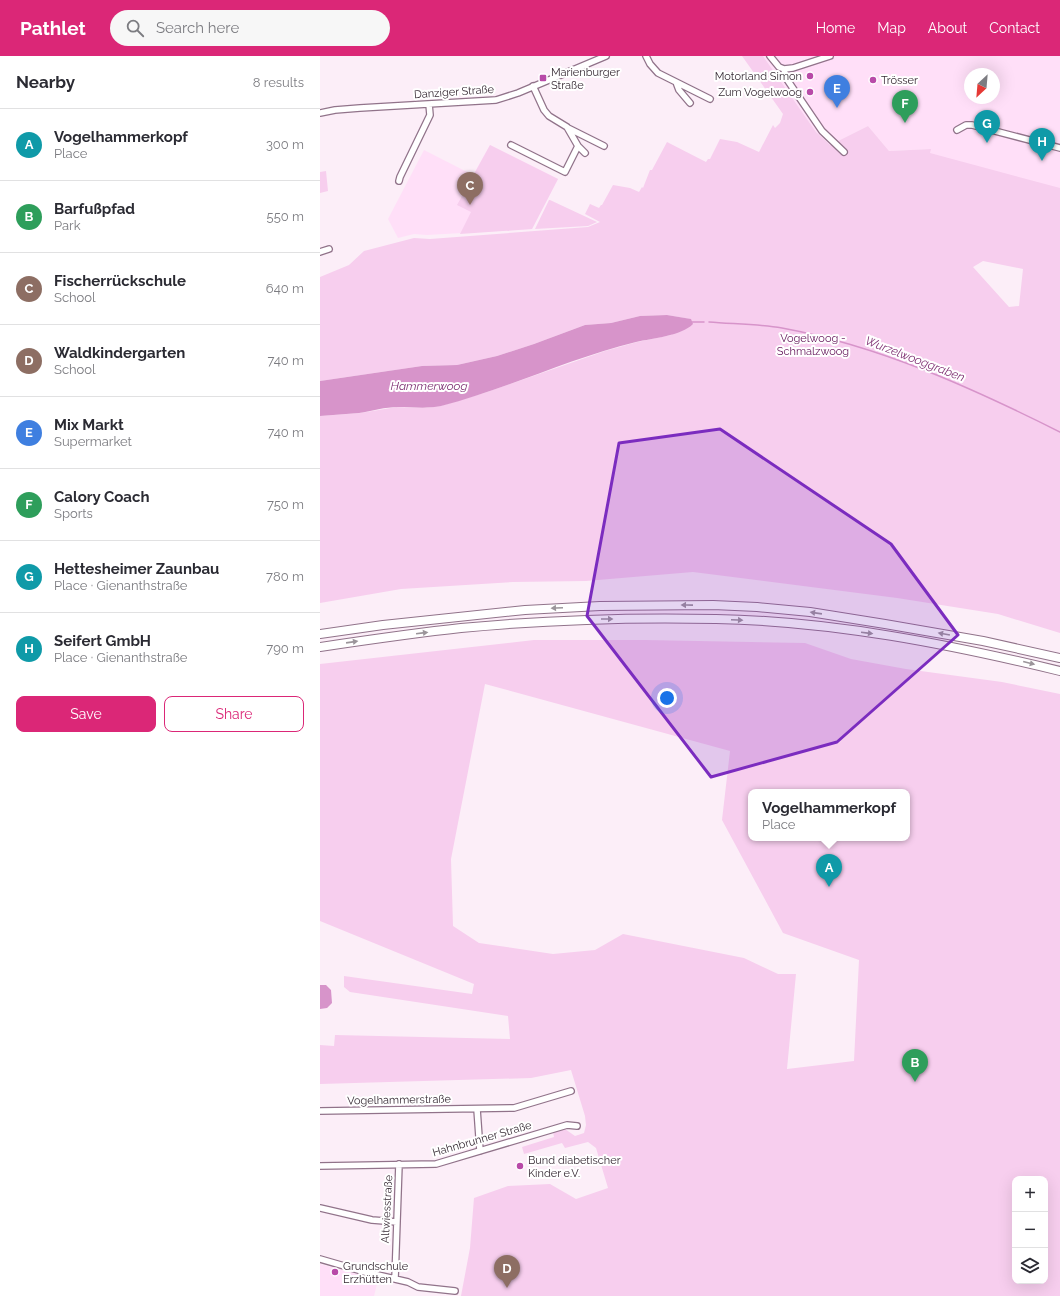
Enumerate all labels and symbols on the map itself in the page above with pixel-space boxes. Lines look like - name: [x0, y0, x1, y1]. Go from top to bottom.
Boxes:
- place label: Marienburger Straße: [551, 66, 620, 92]
- north arrow: [964, 68, 1000, 104]
- place label: Motorland Simon: [715, 70, 802, 83]
- marker: Motorland Simon: [805, 71, 815, 81]
- marker: Marienburger Straße: [538, 73, 548, 83]
- place label: Trösser: [881, 74, 918, 87]
- pin: E: [824, 75, 850, 108]
- marker: Trösser: [868, 75, 878, 85]
- street label: Danziger Straße: [413, 83, 495, 101]
- place label: Zum Vogelwoog: [718, 86, 802, 99]
- marker: Zum Vogelwoog: [805, 87, 815, 97]
- pin: F: [892, 90, 918, 123]
- pin: G: [974, 110, 1000, 143]
- pin: H: [1029, 128, 1055, 161]
- pin: C: [457, 172, 483, 205]
- park label: Vogelwoog - Schmalzwoog: [777, 332, 849, 358]
- water label: Wurzelwooggraben: [863, 334, 967, 385]
- water label: Hammerwoog: [390, 379, 468, 393]
- one-way arrow: [680, 602, 693, 608]
- one-way arrow: [550, 605, 563, 611]
- one-way arrow: [810, 610, 822, 616]
- one-way arrow: [601, 616, 614, 622]
- one-way arrow: [731, 617, 743, 624]
- one-way arrow: [416, 630, 428, 636]
- one-way arrow: [861, 630, 873, 636]
- one-way arrow: [938, 631, 951, 637]
- one-way arrow: [346, 639, 358, 645]
- one-way arrow: [1023, 661, 1035, 667]
- your location: [657, 688, 677, 708]
- pin: A: [816, 854, 842, 887]
- pin: B: [902, 1049, 928, 1082]
- street label: Vogelhammerstraße: [347, 1093, 452, 1107]
- street label: Hahnbrunner Straße: [431, 1118, 534, 1159]
- place label: Bund diabetischer Kinder e.V.: [528, 1154, 621, 1180]
- marker: Bund diabetischer Kinder e.V.: [515, 1161, 525, 1171]
- street label: Altwiesstraße: [379, 1174, 395, 1244]
- pin: D: [494, 1255, 520, 1288]
- place label: Grundschule Erzhütten: [343, 1260, 409, 1286]
- marker: Grundschule Erzhütten: [330, 1267, 340, 1277]

